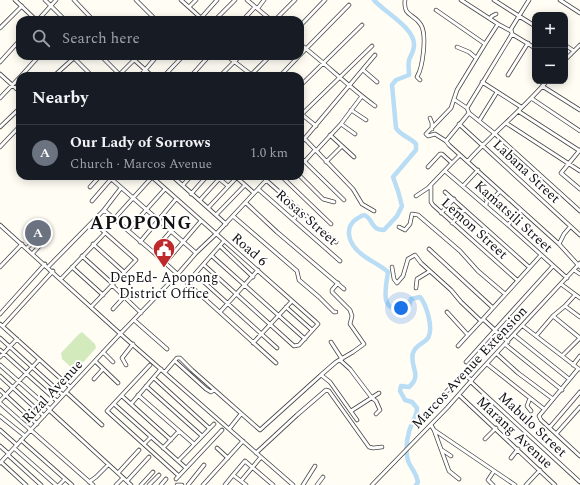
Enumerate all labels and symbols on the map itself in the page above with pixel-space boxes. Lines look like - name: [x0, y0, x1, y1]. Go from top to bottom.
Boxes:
- street label: Labana Street: [488, 135, 565, 208]
- street label: Kamatsili Street: [470, 175, 558, 258]
- street label: Rosas Street: [271, 185, 342, 250]
- street label: Lemon Street: [437, 193, 513, 264]
- district label: APOPONG: [90, 210, 192, 237]
- pin: A: [25, 218, 51, 248]
- street label: Road 6: [227, 228, 272, 271]
- public building icon: DepEd- Apopong District Office: [151, 236, 177, 269]
- place label: DepEd- Apopong District Office: [110, 267, 218, 304]
- your location: [391, 298, 411, 318]
- street label: Marcos Avenue Extension: [407, 301, 532, 434]
- street label: Rizal Avenue: [17, 354, 88, 428]
- street label: Mabulo Street: [493, 387, 572, 462]
- street label: Marang Avenue: [472, 391, 558, 474]

